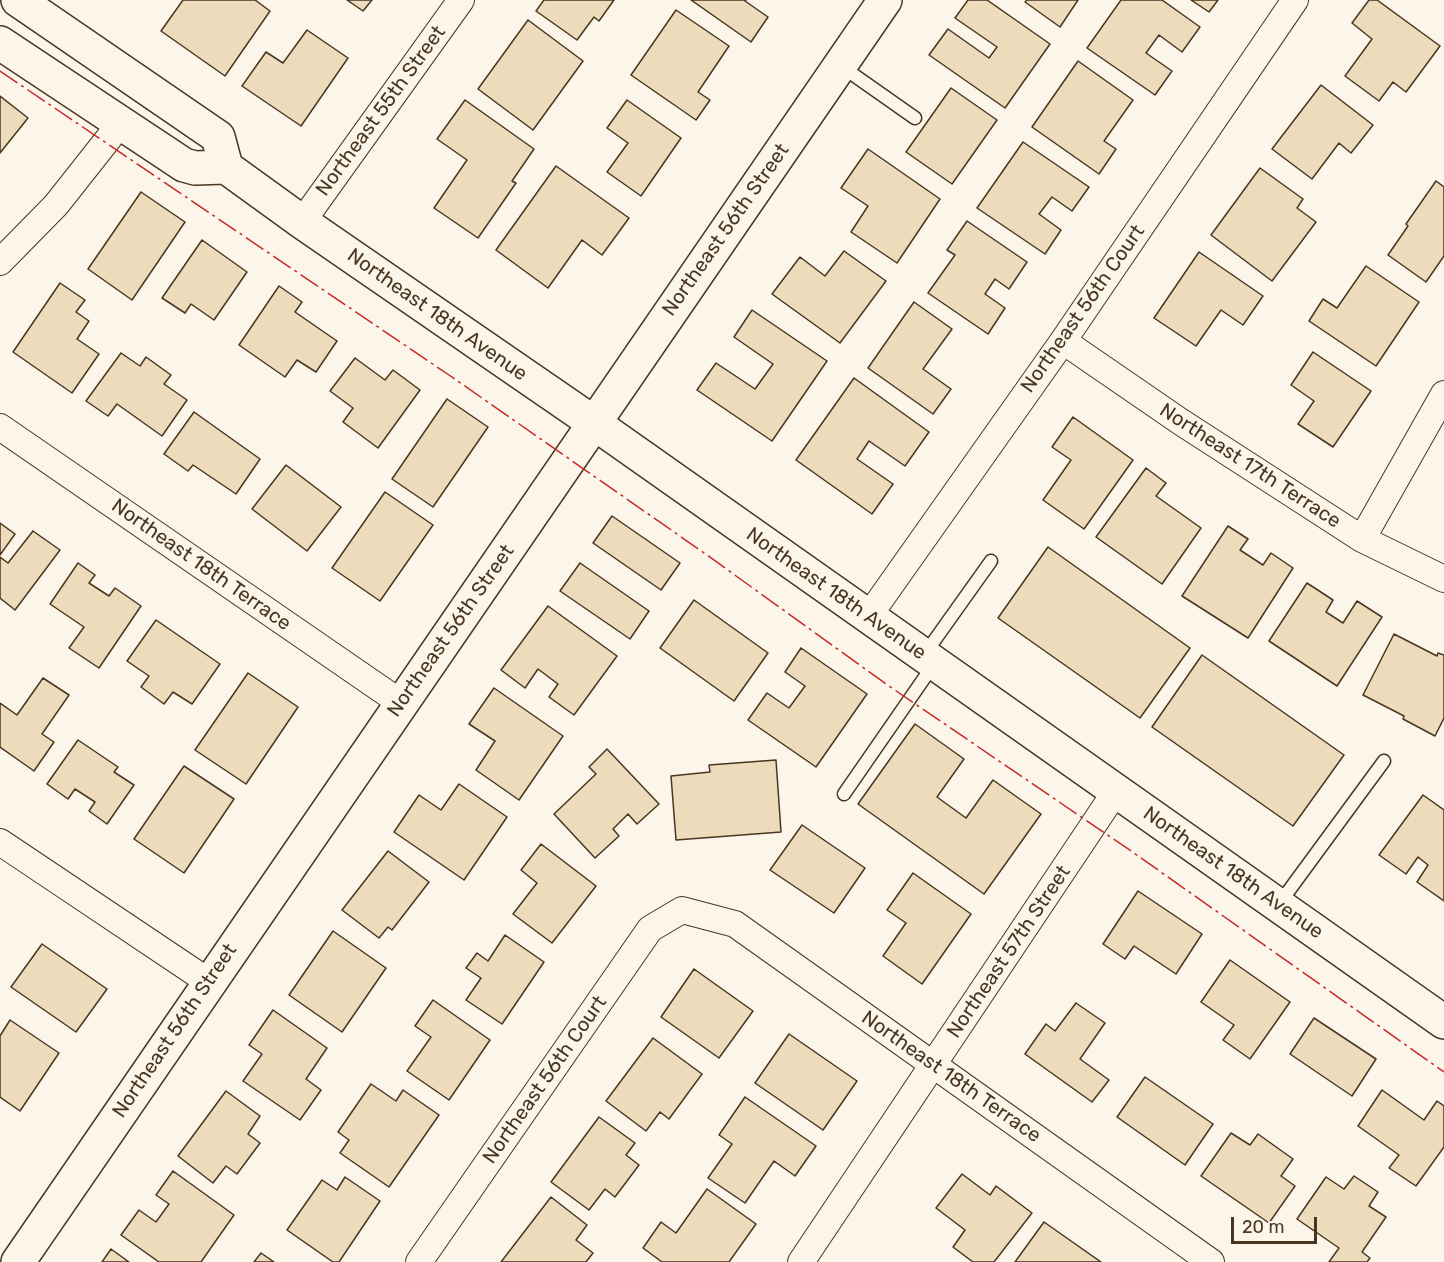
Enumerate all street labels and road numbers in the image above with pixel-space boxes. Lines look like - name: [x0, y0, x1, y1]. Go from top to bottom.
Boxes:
- street label: Northeast 55th Street: [311, 21, 451, 201]
- street label: Northeast 56th Street: [657, 139, 795, 321]
- street label: Northeast 56th Court: [1016, 221, 1150, 397]
- street label: Northeast 18th Avenue: [342, 244, 532, 386]
- street label: Northeast 17th Terrace: [1155, 398, 1345, 534]
- street label: Northeast 18th Terrace: [107, 494, 295, 636]
- street label: Northeast 18th Avenue: [741, 523, 931, 665]
- street label: Northeast 56th Street: [382, 540, 520, 722]
- street label: Northeast 18th Avenue: [1138, 802, 1328, 944]
- street label: Northeast 57th Street: [942, 861, 1076, 1043]
- street label: Northeast 56th Street: [108, 939, 242, 1123]
- street label: Northeast 56th Court: [478, 992, 612, 1168]
- street label: Northeast 18th Terrace: [857, 1006, 1045, 1148]

